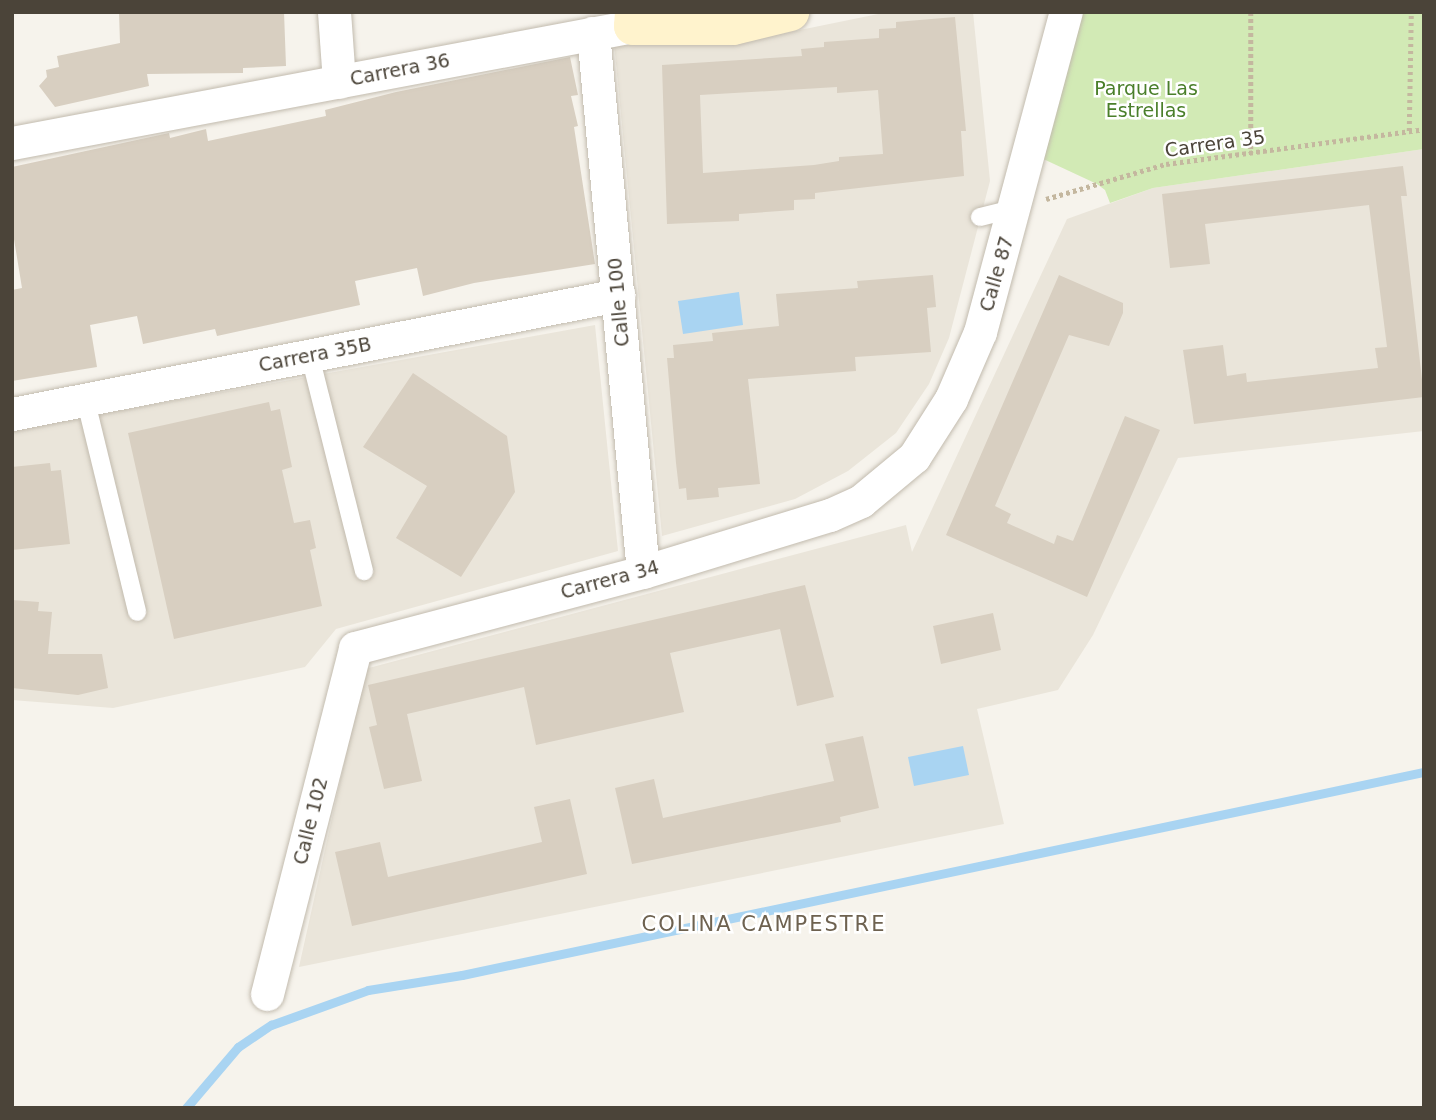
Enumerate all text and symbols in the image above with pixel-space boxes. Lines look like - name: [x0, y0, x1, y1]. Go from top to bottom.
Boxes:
- street label: Carrera 36: [348, 49, 452, 91]
- park label: Parque Las Estrellas: [1094, 78, 1198, 122]
- street label: Carrera 35: [1163, 126, 1267, 162]
- street label: Calle 87: [975, 234, 1019, 314]
- street label: Calle 100: [604, 256, 634, 348]
- street label: Carrera 35B: [257, 333, 373, 377]
- street label: Carrera 34: [558, 556, 662, 604]
- street label: Calle 102: [289, 775, 333, 867]
- district label: COLINA CAMPESTRE: [644, 911, 884, 937]

